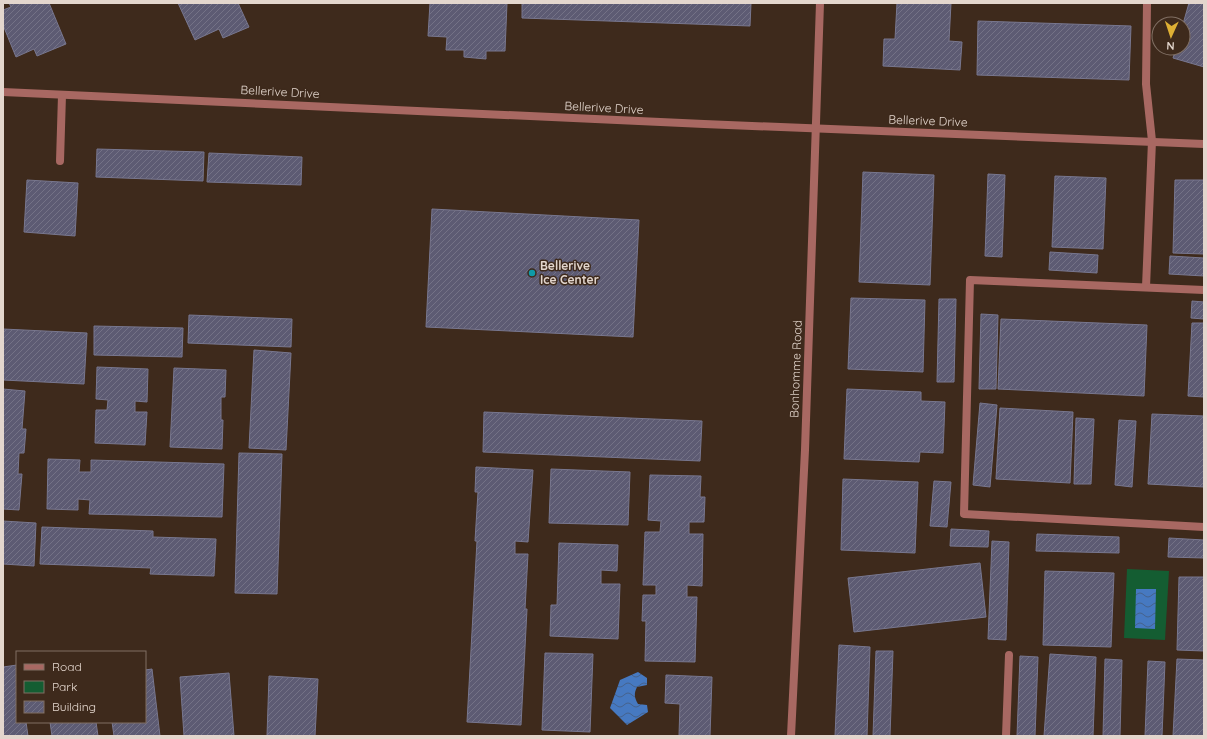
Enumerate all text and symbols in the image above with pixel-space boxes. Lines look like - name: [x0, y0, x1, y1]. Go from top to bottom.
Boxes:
- north arrow: [1151, 16, 1191, 56]
- text: N: [1166, 39, 1175, 53]
- street label: Bellerive Drive: [240, 82, 320, 101]
- street label: Bellerive Drive: [564, 98, 644, 117]
- street label: Bellerive Drive: [888, 112, 968, 129]
- place label: Bellerive Ice Center: [540, 258, 599, 287]
- marker: Bellerive Ice Center: [527, 268, 537, 278]
- street label: Bonhomme Road: [786, 320, 805, 418]
- legend: [16, 651, 146, 723]
- text: Road: [52, 659, 82, 674]
- text: Park: [52, 679, 77, 694]
- text: Building: [52, 699, 96, 714]

